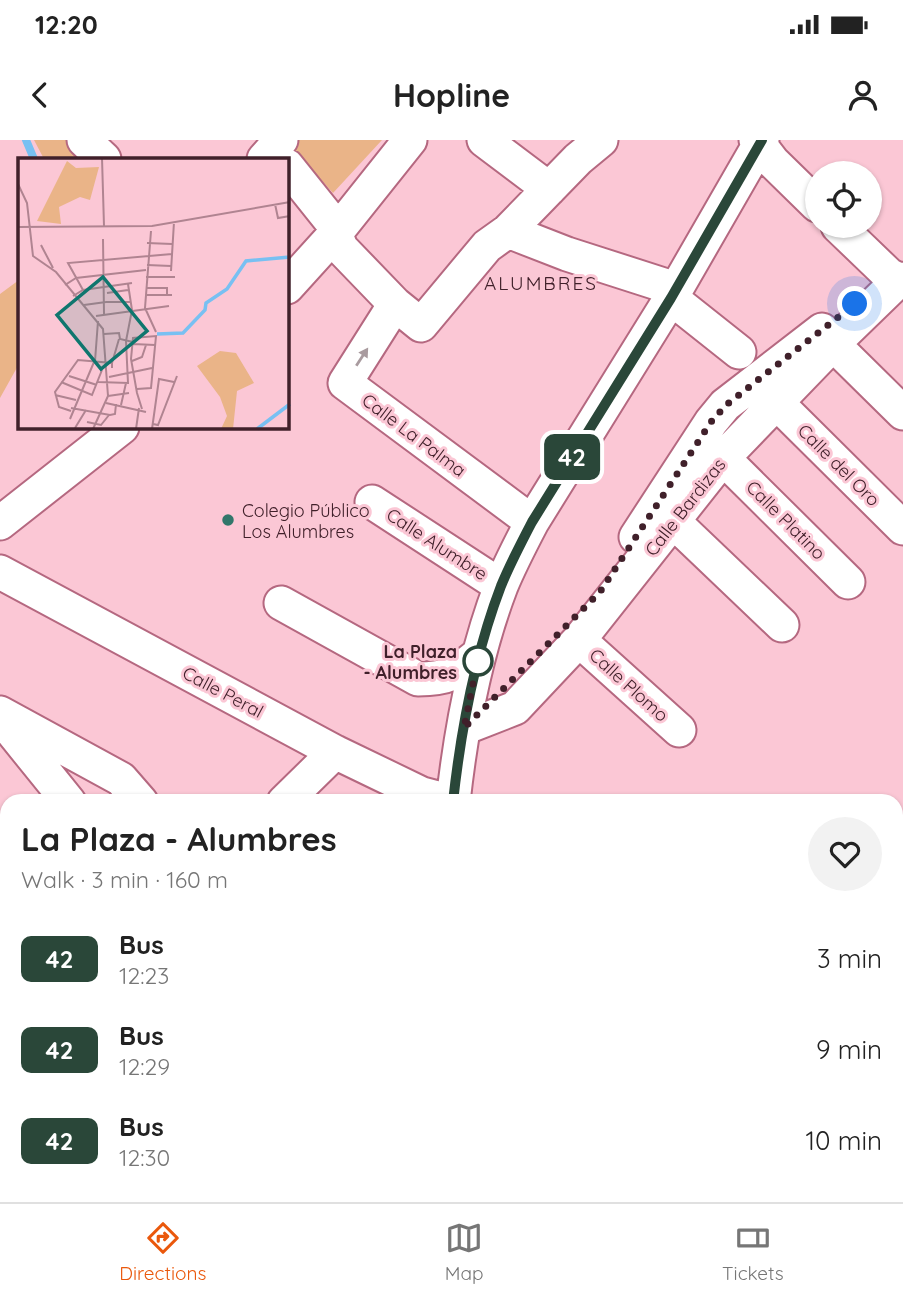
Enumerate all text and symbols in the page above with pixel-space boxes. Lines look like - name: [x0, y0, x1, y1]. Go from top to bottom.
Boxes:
- text: 12:20: [35, 8, 98, 41]
- text: Hopline: [393, 75, 510, 115]
- icon: back: [21, 76, 59, 114]
- icon: person: [844, 76, 882, 114]
- inset map: [18, 158, 289, 429]
- map controls: [805, 161, 882, 238]
- button: locate: [805, 161, 882, 238]
- district label: ALUMBRES: [484, 271, 598, 295]
- your location: [837, 286, 872, 321]
- one-way arrow: [355, 347, 368, 366]
- street label: Calle La Palma: [357, 388, 471, 482]
- street label: Calle del Oro: [793, 419, 885, 511]
- line badge: 42: [540, 434, 604, 480]
- text: 42: [558, 442, 586, 472]
- street label: Calle Bardizas: [640, 454, 730, 560]
- street label: Calle Platino: [742, 476, 830, 564]
- place label: Colegio Público Los Alumbres: [242, 499, 370, 543]
- street label: Calle Alumbre: [382, 503, 492, 585]
- marker: Colegio Público Los Alumbres: [220, 512, 236, 528]
- place label: La Plaza - Alumbres: [363, 640, 457, 684]
- street label: Calle Plomo: [585, 643, 673, 727]
- marker: La Plaza - Alumbres: [463, 646, 493, 676]
- street label: Calle Peral: [179, 661, 267, 723]
- button: heart: [808, 817, 882, 891]
- text: La Plaza - Alumbres: [21, 818, 337, 859]
- text: Walk · 3 min · 160 m: [21, 865, 228, 894]
- text: Bus: [119, 928, 164, 961]
- text: 3 min: [817, 942, 882, 975]
- text: 42: [46, 944, 73, 974]
- text: 12:23: [119, 961, 169, 990]
- text: Bus: [119, 1019, 164, 1052]
- text: 9 min: [816, 1033, 882, 1066]
- text: 42: [46, 1035, 73, 1065]
- text: 12:29: [119, 1052, 170, 1081]
- text: Bus: [119, 1110, 164, 1143]
- text: 10 min: [806, 1124, 882, 1157]
- text: 42: [46, 1126, 73, 1156]
- text: 12:30: [119, 1143, 170, 1172]
- tab: Directions: [119, 1219, 206, 1285]
- tab: Map: [445, 1219, 484, 1285]
- tab: Tickets: [722, 1219, 784, 1285]

